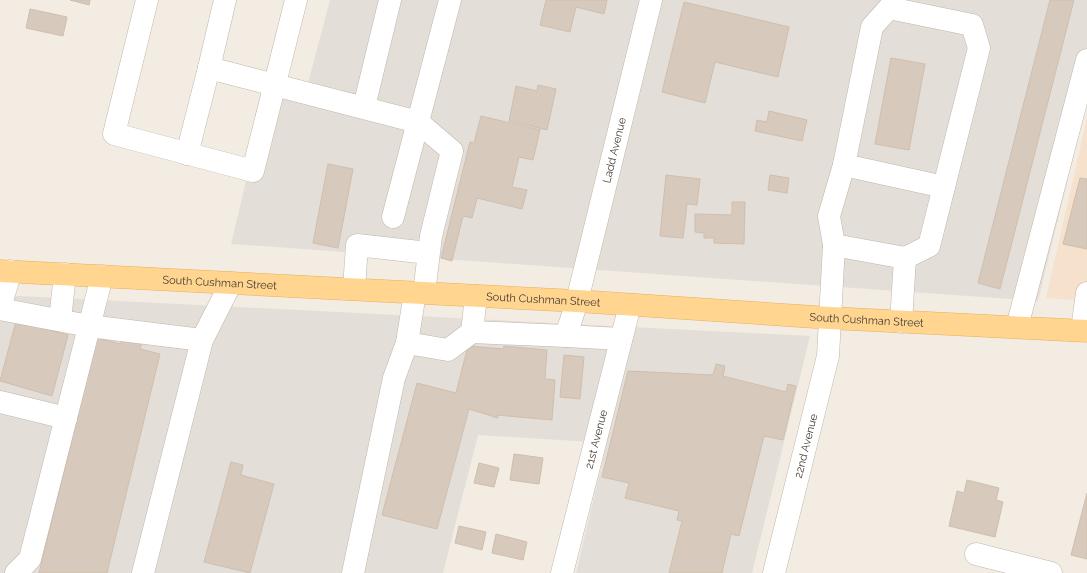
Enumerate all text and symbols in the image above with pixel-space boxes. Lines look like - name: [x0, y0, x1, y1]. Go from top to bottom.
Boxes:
- street label: Ladd Avenue: [600, 116, 629, 184]
- street label: South Cushman Street: [162, 273, 277, 292]
- street label: South Cushman Street: [486, 290, 601, 309]
- street label: South Cushman Street: [809, 310, 924, 329]
- street label: 21st Avenue: [582, 408, 610, 470]
- street label: 22nd Avenue: [791, 412, 820, 479]

